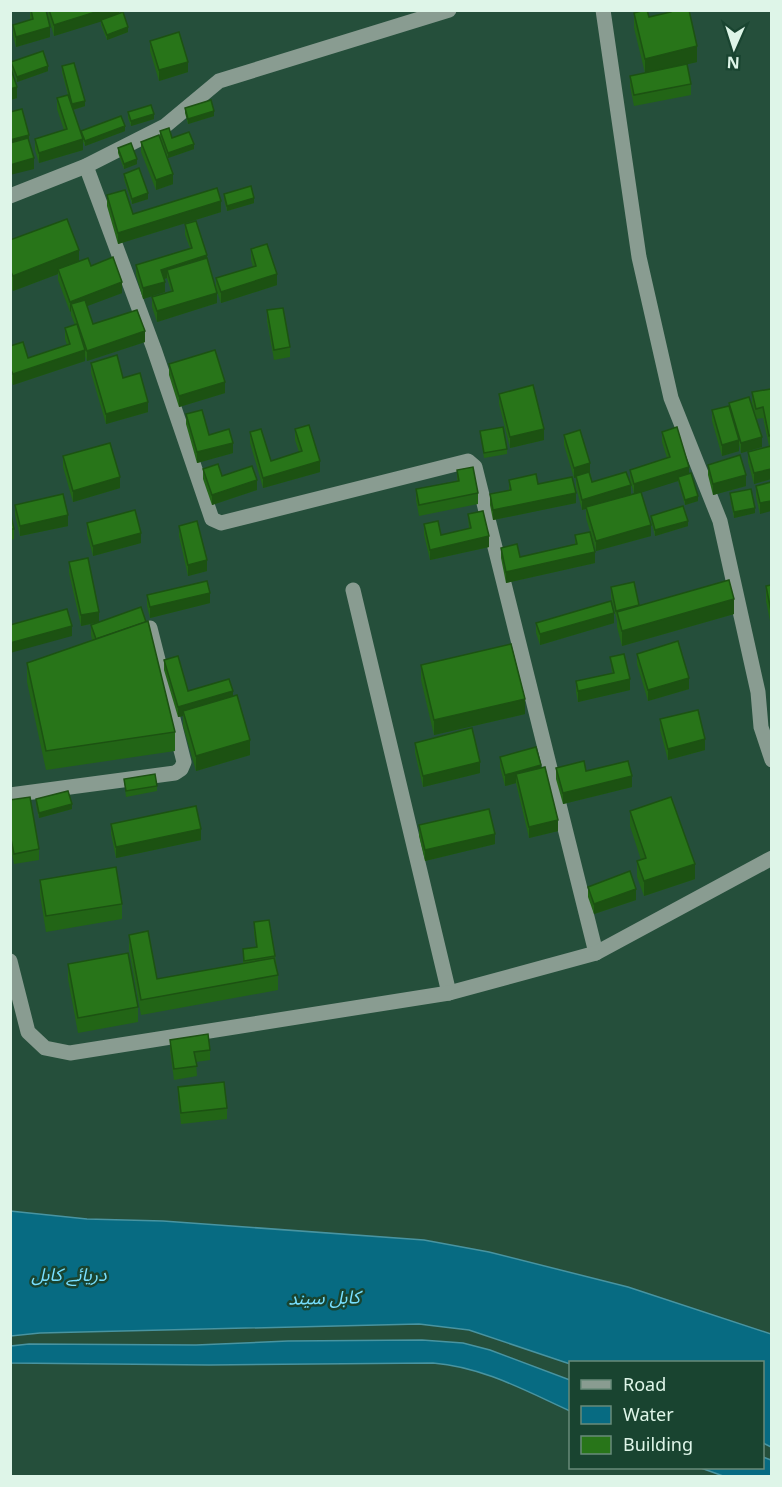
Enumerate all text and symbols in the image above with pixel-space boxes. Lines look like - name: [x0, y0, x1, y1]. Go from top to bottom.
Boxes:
- north arrow: [704, 18, 764, 78]
- text: N: [726, 52, 740, 74]
- water label: دریائے کابل: [31, 1262, 107, 1286]
- water label: کابل سيند: [288, 1284, 364, 1310]
- legend: [569, 1361, 764, 1469]
- text: Road: [623, 1372, 666, 1396]
- text: Water: [623, 1402, 674, 1426]
- text: Building: [623, 1432, 693, 1456]

